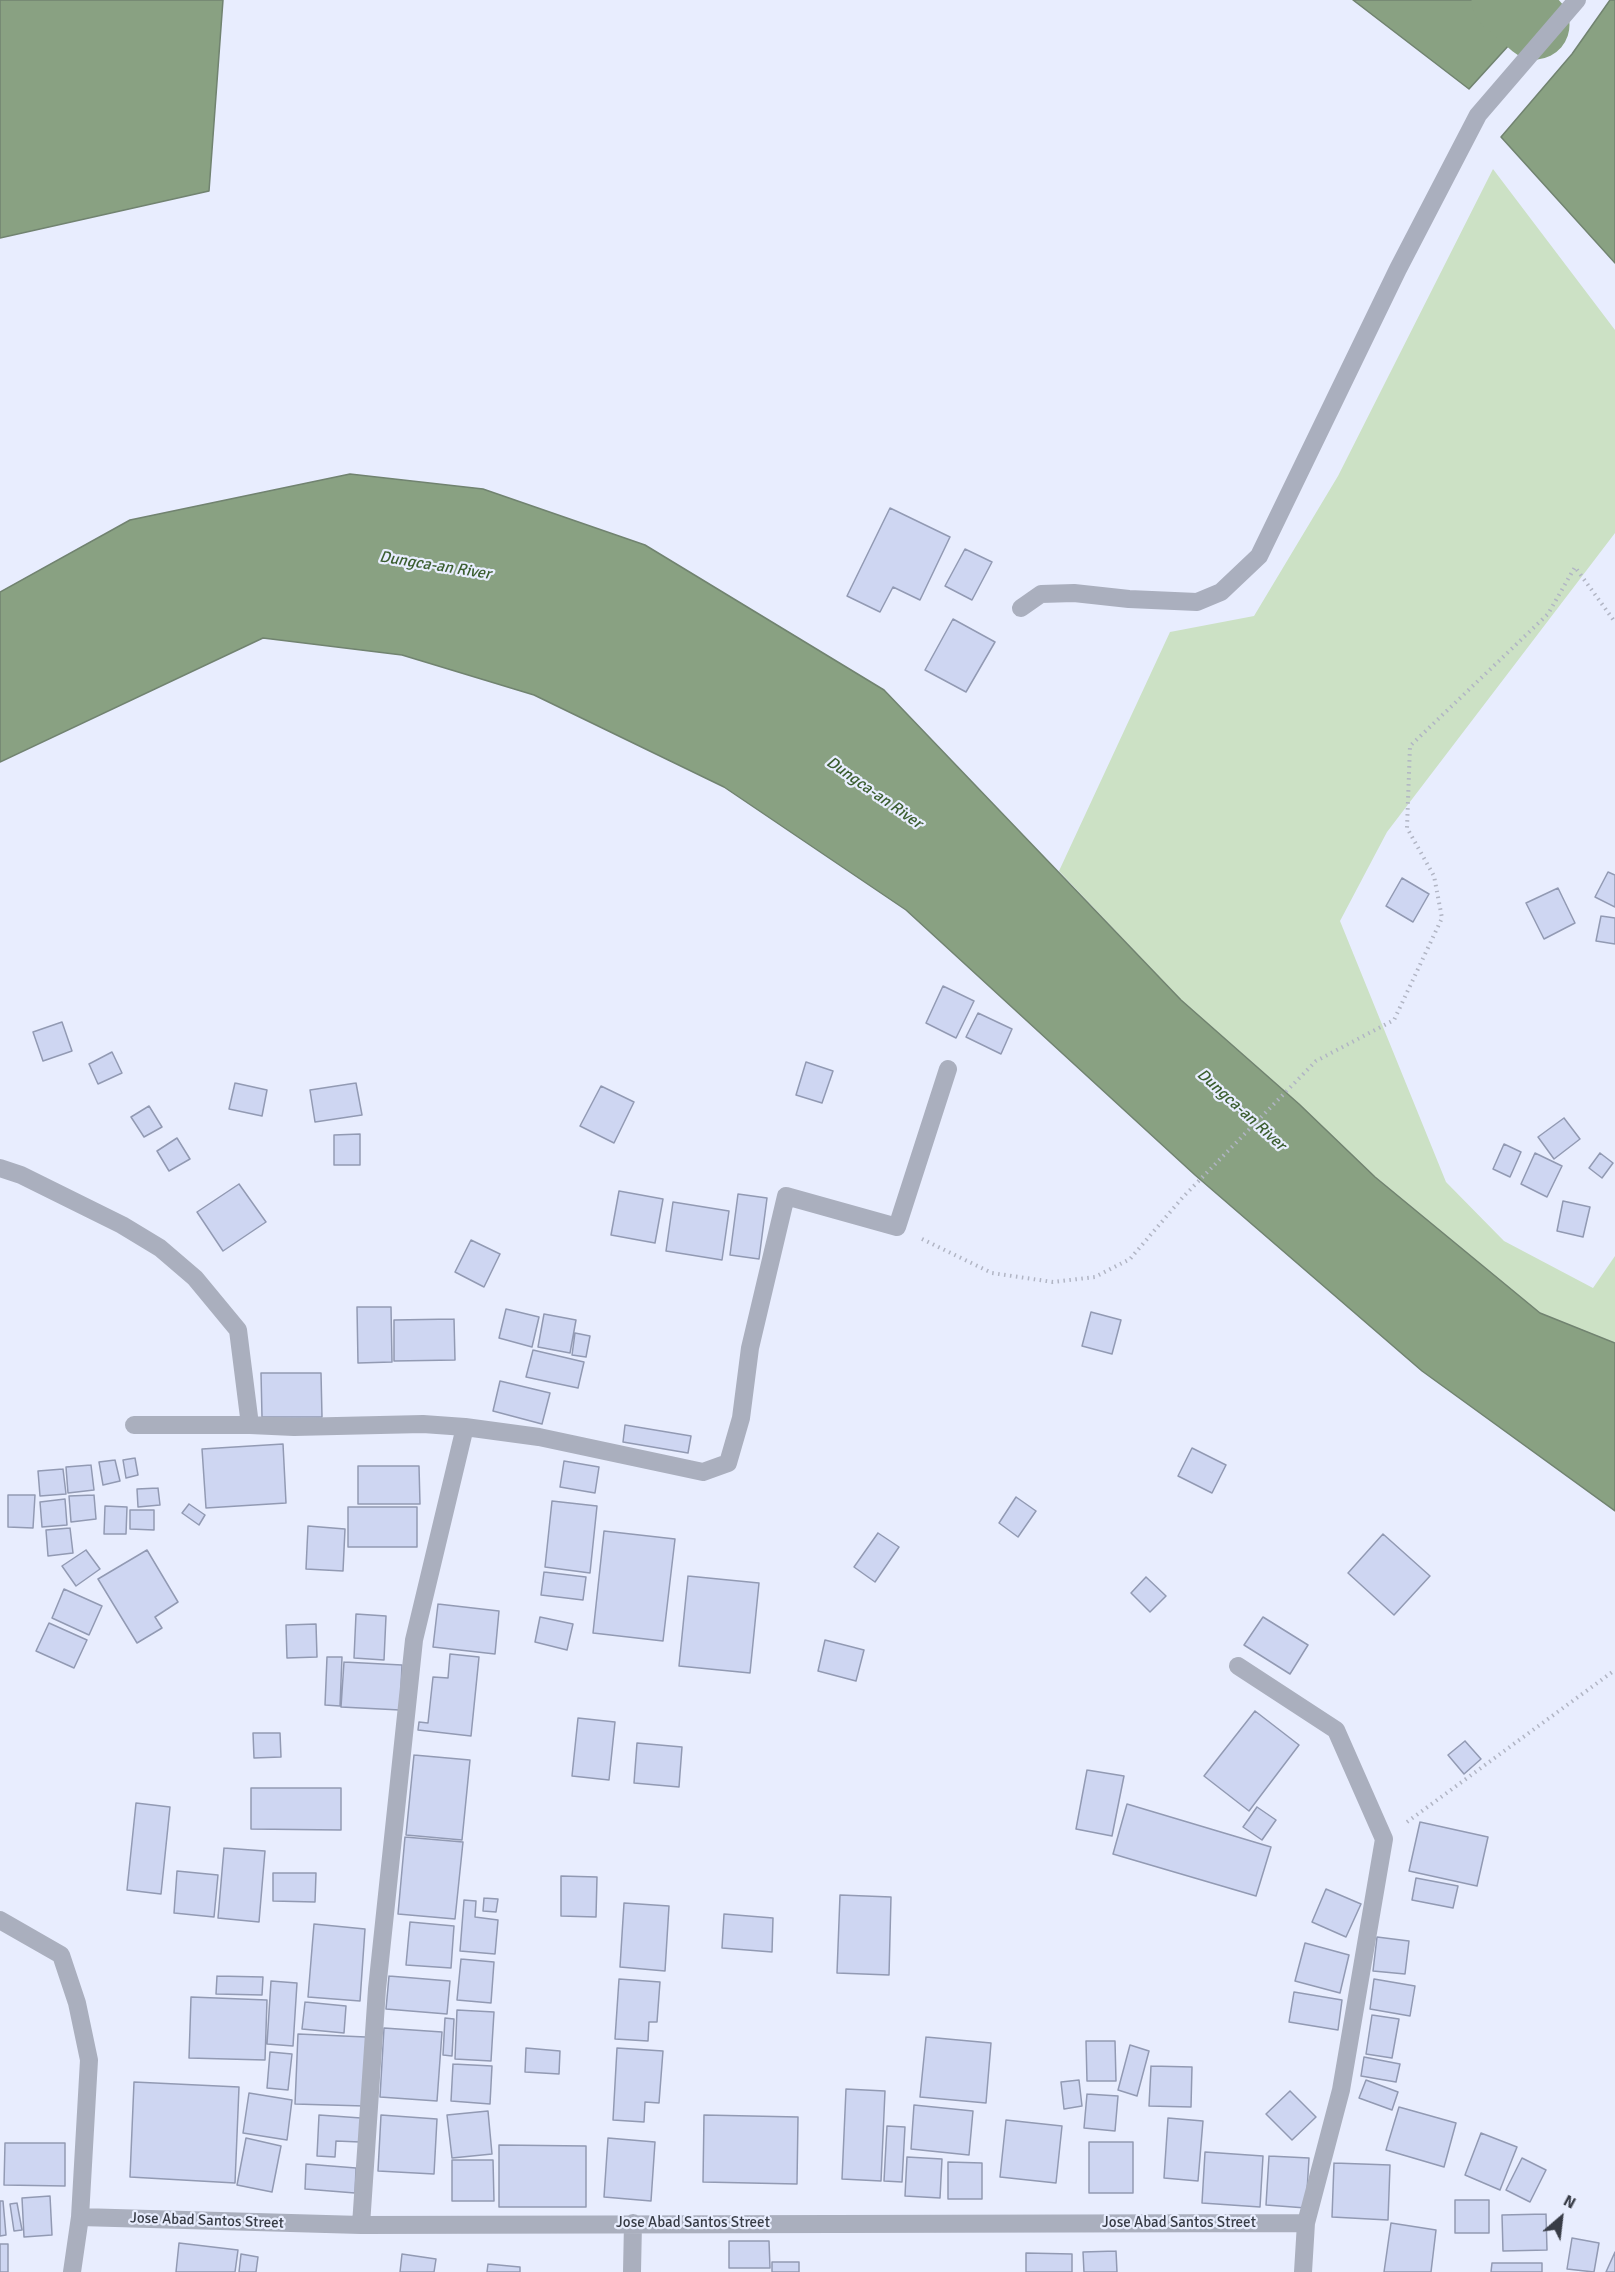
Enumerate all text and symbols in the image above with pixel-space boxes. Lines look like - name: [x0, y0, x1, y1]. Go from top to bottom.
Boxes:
- water label: Dungca-an River: [378, 548, 492, 584]
- water label: Dungca-an River: [822, 753, 926, 833]
- water label: Dungca-an River: [1193, 1065, 1289, 1155]
- north arrow: [1531, 2188, 1591, 2248]
- text: N: [1560, 2191, 1579, 2214]
- street label: Jose Abad Santos Street: [130, 2209, 284, 2233]
- street label: Jose Abad Santos Street: [616, 2214, 770, 2232]
- street label: Jose Abad Santos Street: [1102, 2214, 1256, 2232]

